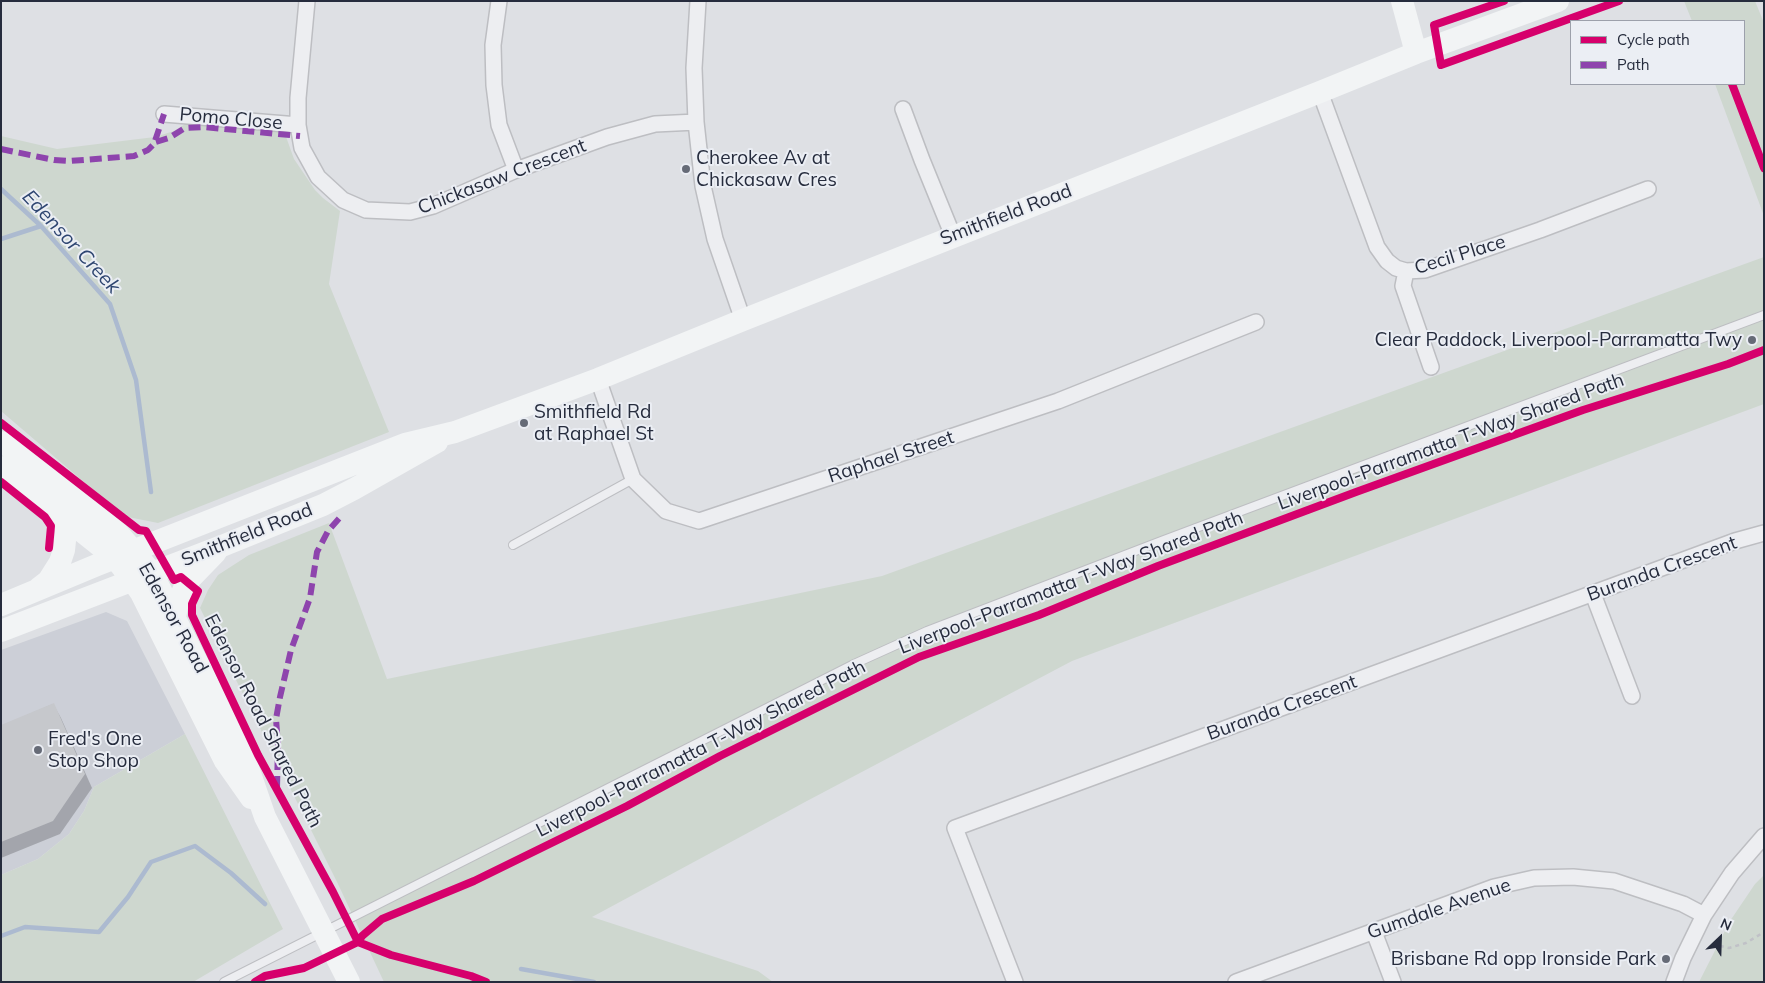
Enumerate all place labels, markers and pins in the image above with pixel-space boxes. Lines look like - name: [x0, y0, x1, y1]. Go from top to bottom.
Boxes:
- place label: Cherokee Av at Chickasaw Cres: [696, 147, 837, 191]
- marker: Cherokee Av at Chickasaw Cres: [680, 163, 692, 175]
- place label: Clear Paddock, Liverpool-Parramatta Twy: [1374, 329, 1742, 351]
- marker: Clear Paddock, Liverpool-Parramatta Twy: [1746, 334, 1758, 346]
- place label: Smithfield Rd at Raphael St: [534, 401, 654, 445]
- marker: Smithfield Rd at Raphael St: [518, 417, 530, 429]
- place label: Fred's One Stop Shop: [48, 728, 142, 772]
- marker: Fred's One Stop Shop: [32, 744, 44, 756]
- place label: Brisbane Rd opp Ironside Park: [1391, 948, 1656, 970]
- marker: Brisbane Rd opp Ironside Park: [1660, 953, 1672, 965]

